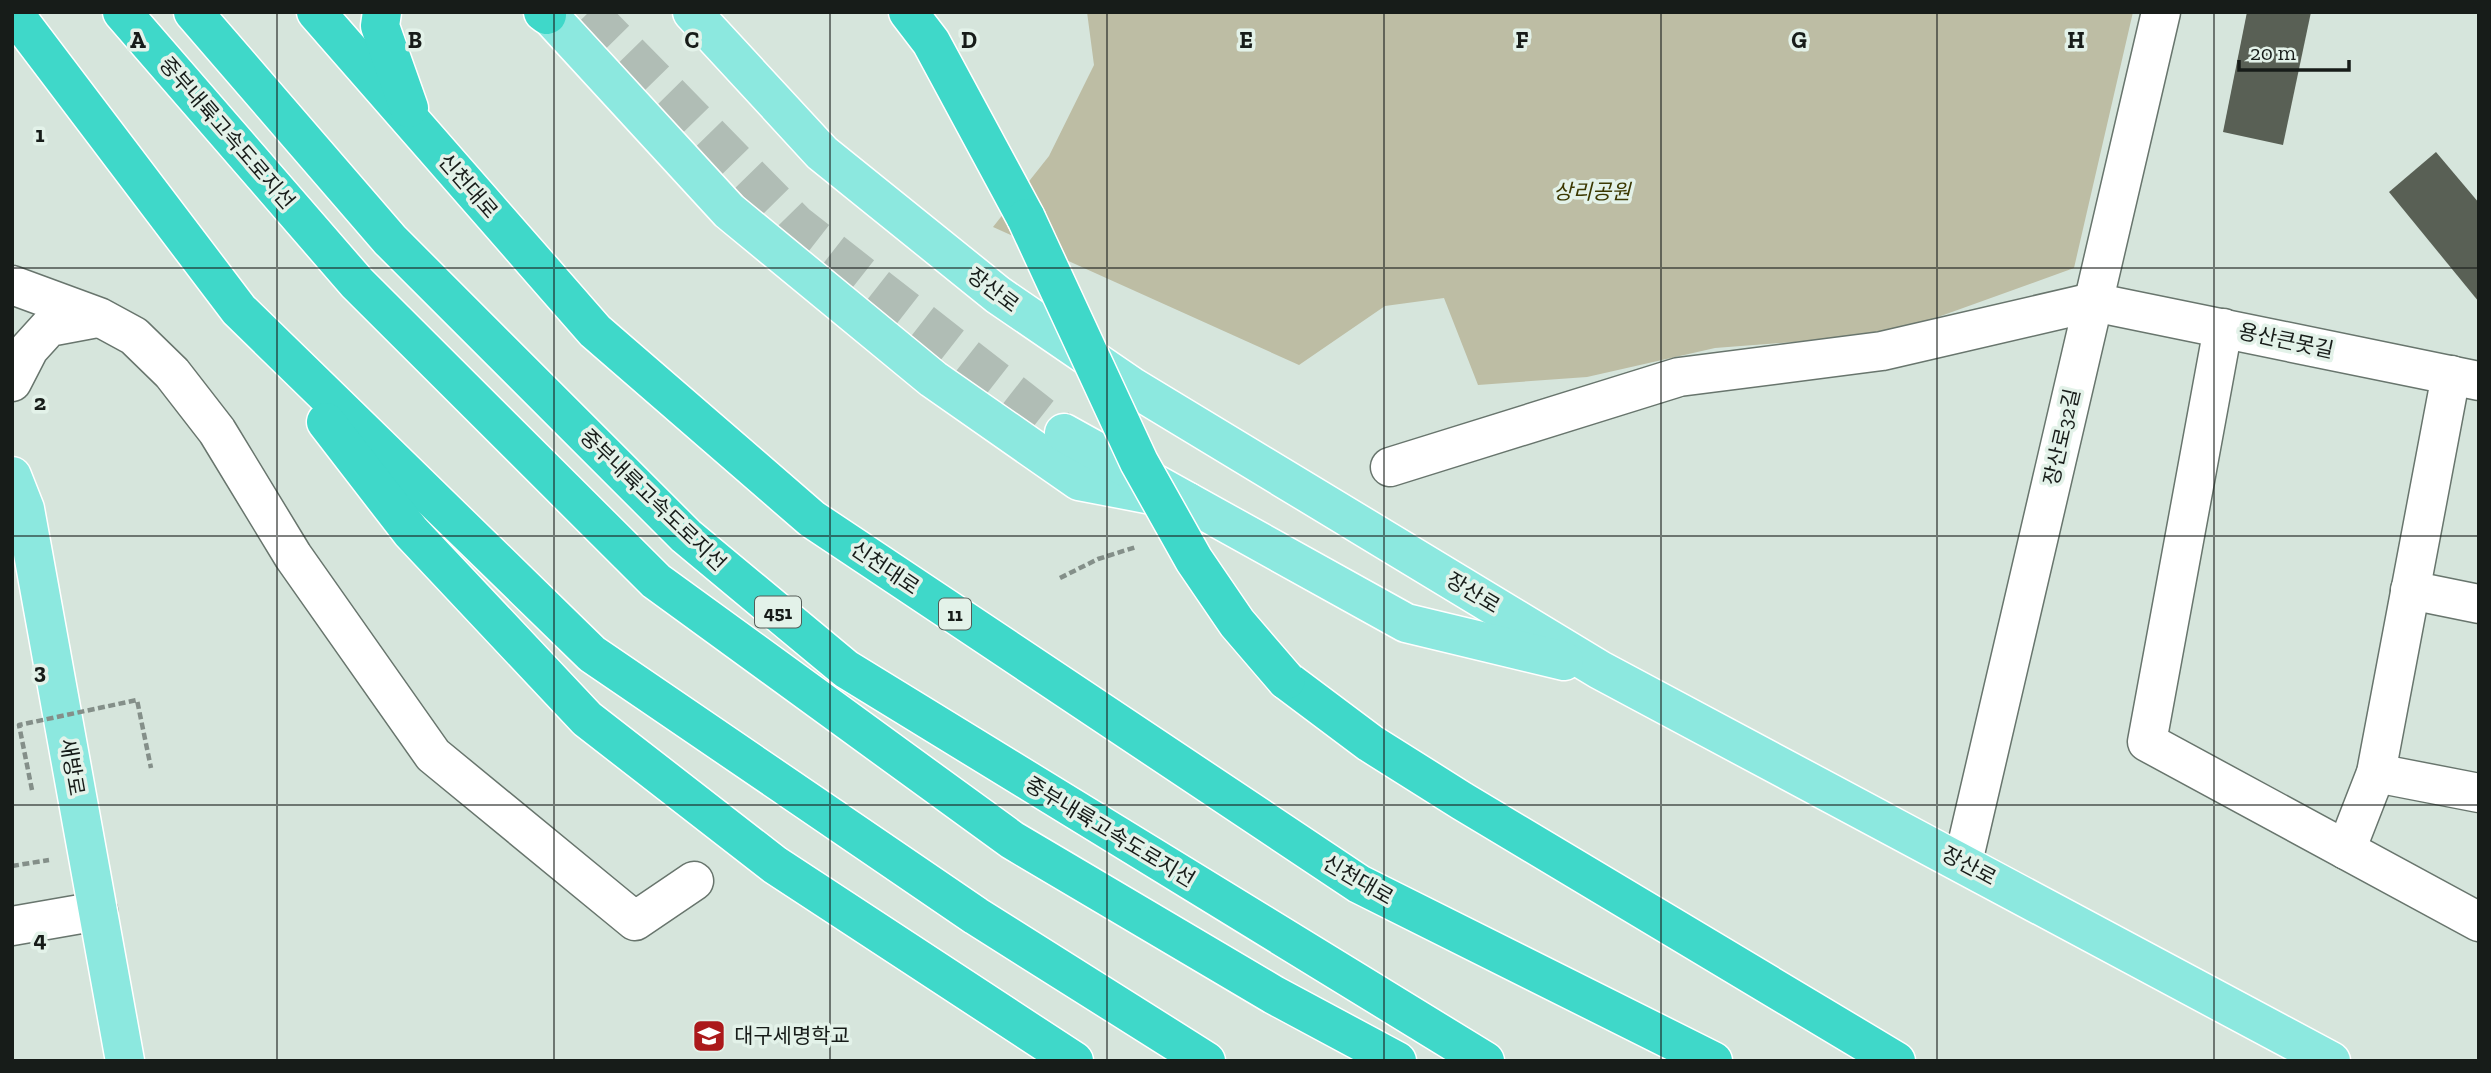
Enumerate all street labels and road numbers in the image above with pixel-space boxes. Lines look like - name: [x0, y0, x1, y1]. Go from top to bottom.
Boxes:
- street label: 중부내륙고속도로지선: [155, 52, 300, 214]
- street label: 신천대로: [434, 148, 503, 223]
- street label: 장산로: [963, 262, 1024, 317]
- street label: 용산큰못길: [2236, 318, 2336, 363]
- street label: 장산로32길: [2038, 386, 2085, 488]
- street label: 중부내륙고속도로지선: [575, 424, 732, 576]
- street label: 신천대로: [846, 536, 924, 600]
- street label: 장산로: [1442, 567, 1505, 618]
- road number: 451: [755, 596, 801, 628]
- road number: 11: [939, 598, 971, 629]
- street label: 새방로: [55, 736, 90, 798]
- street label: 중부내륙고속도로지선: [1021, 771, 1199, 892]
- street label: 장산로: [1938, 841, 2001, 890]
- street label: 신천대로: [1319, 849, 1398, 910]

